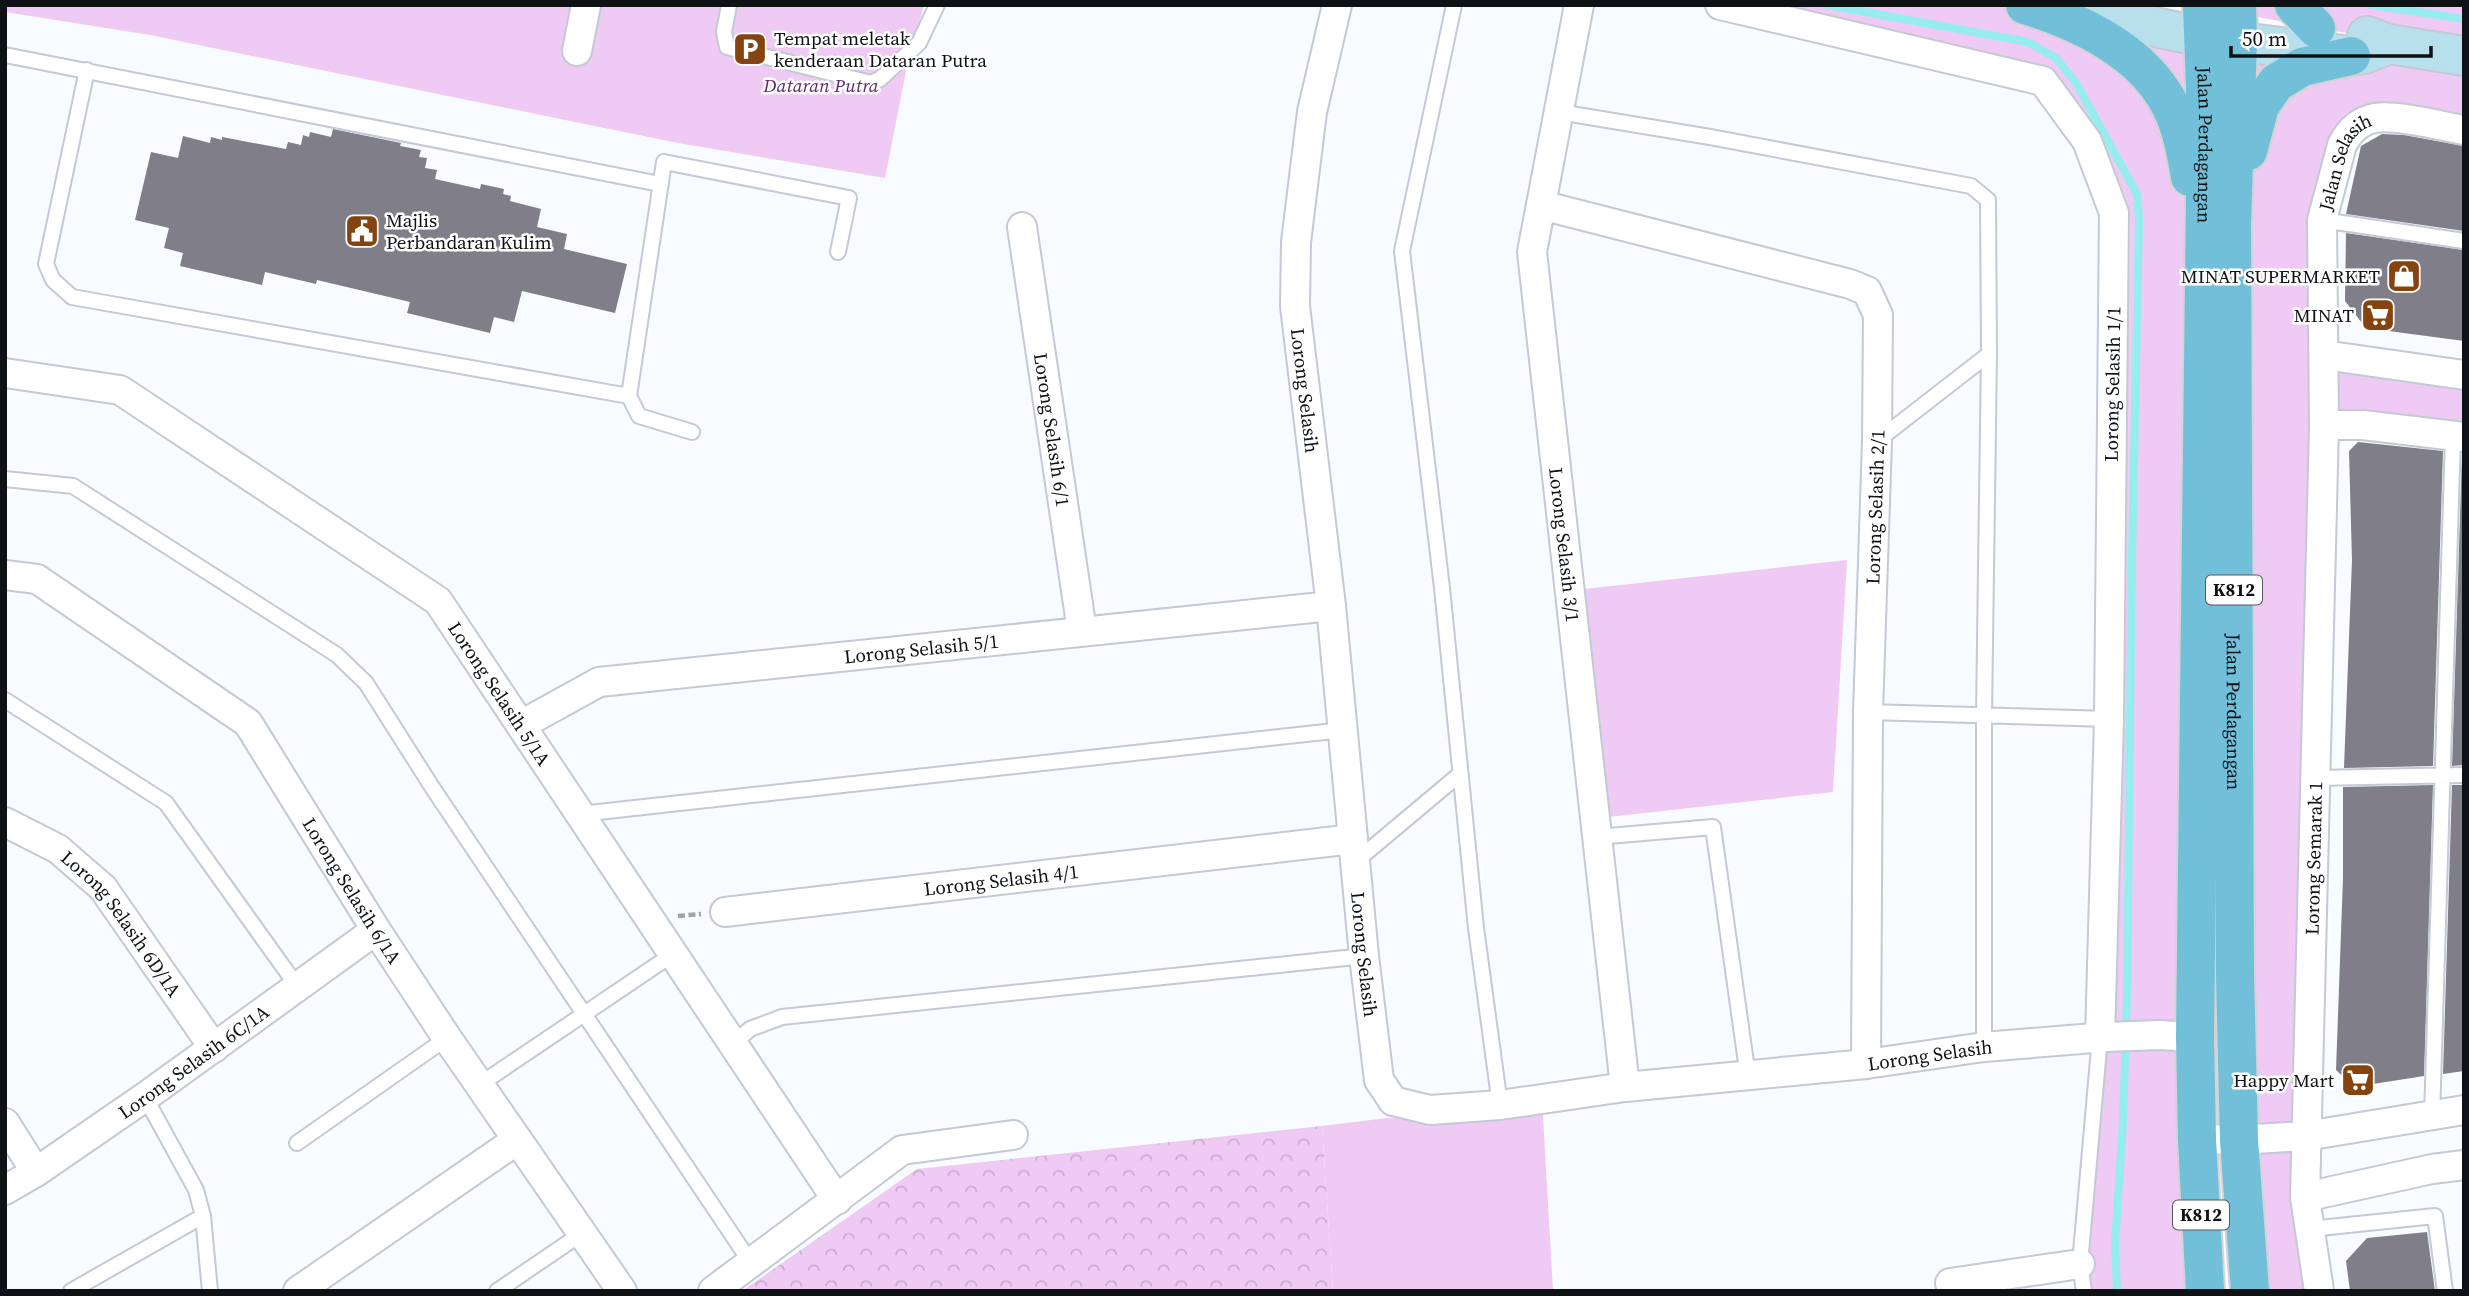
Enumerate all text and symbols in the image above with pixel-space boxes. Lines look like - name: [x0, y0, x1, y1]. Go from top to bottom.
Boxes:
- scale bar: [2231, 14, 2430, 58]
- text: 50 m: [2242, 24, 2287, 53]
- place label: Tempat meletak kenderaan Dataran Putra: [774, 25, 987, 73]
- parking icon: Tempat meletak kenderaan Dataran Putra: [731, 30, 769, 68]
- street label: Jalan Perdagangan: [2191, 65, 2219, 224]
- park label: Dataran Putra: [762, 72, 879, 98]
- street label: Jalan Selasih: [2312, 107, 2376, 214]
- place label: Majlis Perbandaran Kulim: [386, 207, 552, 255]
- public building icon: Majlis Perbandaran Kulim: [343, 212, 381, 250]
- shop icon: MINAT SUPERMARKET: [2385, 257, 2423, 295]
- place label: MINAT SUPERMARKET: [2181, 263, 2381, 289]
- supermarket icon: MINAT: [2359, 296, 2397, 334]
- place label: MINAT: [2294, 302, 2355, 328]
- street label: Lorong Selasih 1/1: [2098, 306, 2126, 462]
- street label: Lorong Selasih: [1285, 327, 1326, 454]
- street label: Lorong Selasih 6/1: [1028, 351, 1076, 509]
- street label: Lorong Selasih 2/1: [1859, 429, 1891, 585]
- street label: Lorong Selasih 3/1: [1543, 466, 1586, 623]
- road number: K812: [2206, 576, 2262, 604]
- street label: Lorong Selasih 5/1A: [442, 616, 557, 771]
- street label: Lorong Selasih 5/1: [843, 628, 1000, 669]
- street label: Jalan Perdagangan: [2221, 632, 2247, 790]
- street label: Lorong Semarak 1: [2298, 781, 2328, 935]
- street label: Lorong Selasih 6/1A: [297, 813, 408, 969]
- street label: Lorong Selasih 6D/1A: [56, 844, 188, 1002]
- street label: Lorong Selasih 4/1: [922, 858, 1080, 902]
- street label: Lorong Selasih: [1345, 891, 1384, 1018]
- street label: Lorong Selasih 6C/1A: [113, 998, 274, 1125]
- street label: Lorong Selasih: [1866, 1033, 1993, 1077]
- supermarket icon: Happy Mart: [2339, 1061, 2377, 1099]
- place label: Happy Mart: [2233, 1067, 2335, 1093]
- road number: K812: [2173, 1200, 2229, 1230]

